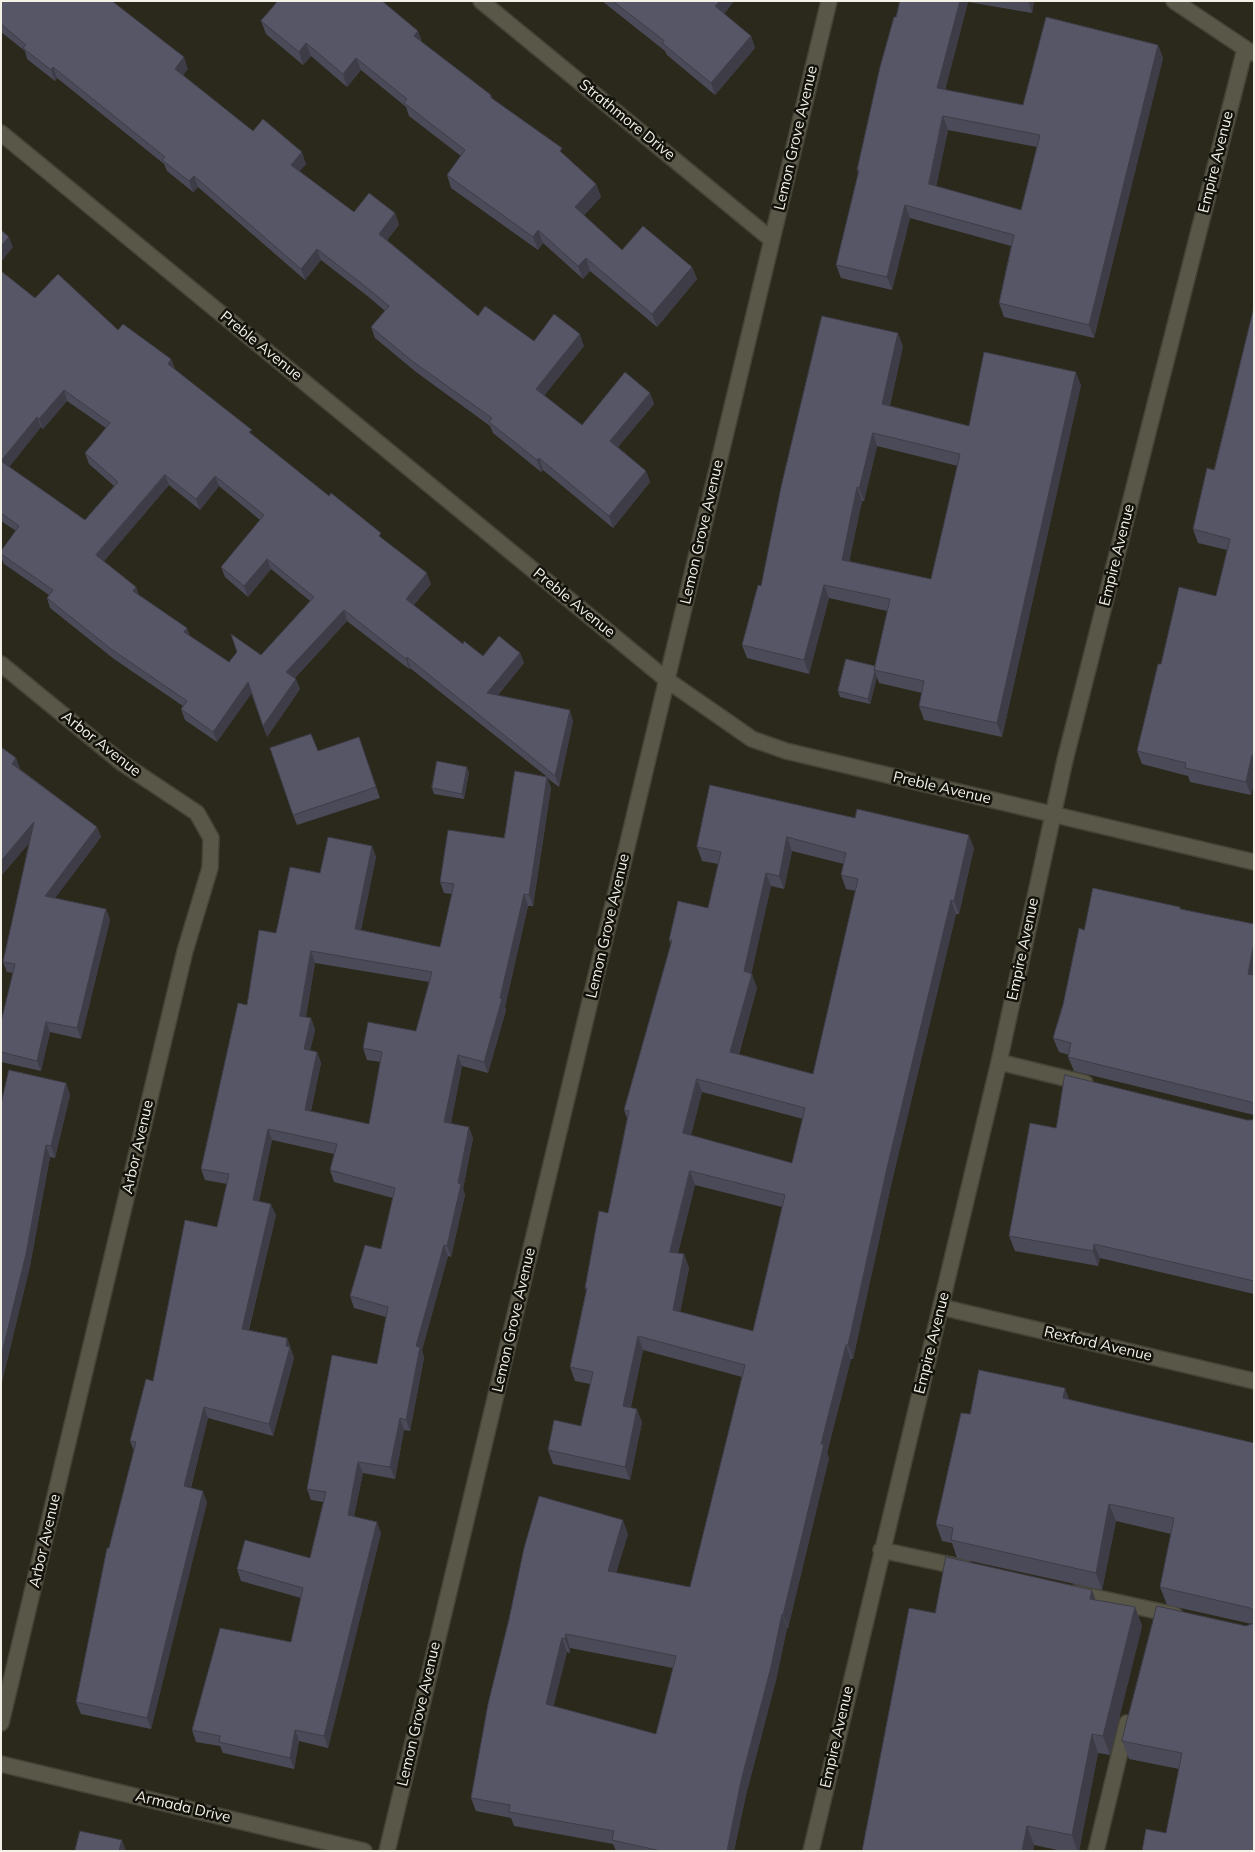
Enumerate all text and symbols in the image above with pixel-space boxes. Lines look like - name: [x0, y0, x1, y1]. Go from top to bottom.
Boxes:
- street label: Lemon Grove Avenue: [771, 64, 821, 212]
- street label: Strathmore Drive: [575, 76, 679, 164]
- street label: Empire Avenue: [1195, 109, 1237, 215]
- street label: Preble Avenue: [216, 308, 306, 384]
- street label: Lemon Grove Avenue: [677, 458, 727, 606]
- street label: Empire Avenue: [1096, 502, 1138, 608]
- street label: Preble Avenue: [529, 565, 619, 641]
- street label: Arbor Avenue: [58, 707, 144, 781]
- street label: Preble Avenue: [891, 768, 993, 808]
- street label: Lemon Grove Avenue: [583, 852, 633, 1000]
- street label: Empire Avenue: [1003, 896, 1043, 1002]
- street label: Arbor Avenue: [118, 1098, 158, 1196]
- street label: Lemon Grove Avenue: [489, 1246, 539, 1394]
- street label: Empire Avenue: [911, 1290, 953, 1396]
- street label: Rexford Avenue: [1042, 1323, 1154, 1365]
- street label: Arbor Avenue: [25, 1492, 65, 1590]
- street label: Lemon Grove Avenue: [394, 1640, 444, 1788]
- street label: Empire Avenue: [817, 1684, 857, 1790]
- street label: Armada Drive: [134, 1787, 232, 1827]

